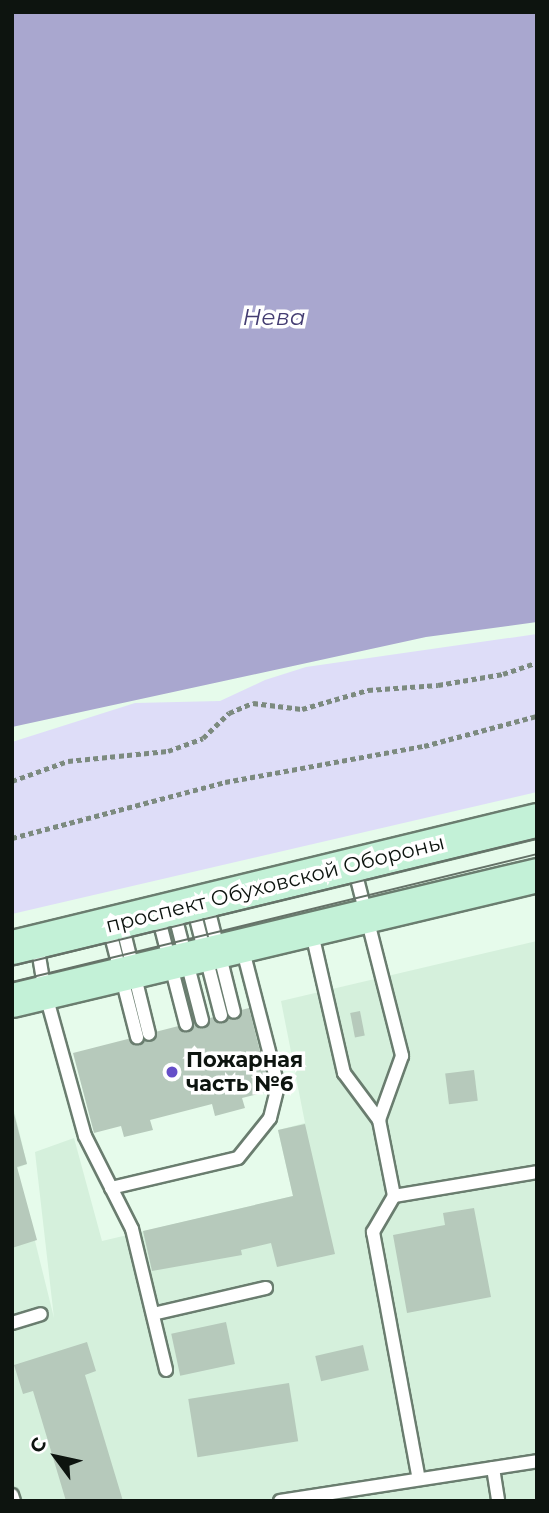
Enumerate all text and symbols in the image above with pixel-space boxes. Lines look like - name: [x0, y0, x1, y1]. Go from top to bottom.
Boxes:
- water label: Нева: [242, 303, 306, 331]
- street label: проспект Обуховской Обороны: [103, 830, 447, 938]
- place label: Пожарная часть №6: [186, 1047, 303, 1097]
- marker: Пожарная часть №6: [164, 1064, 180, 1080]
- north arrow: [21, 1422, 91, 1492]
- text: С: [25, 1433, 51, 1457]

